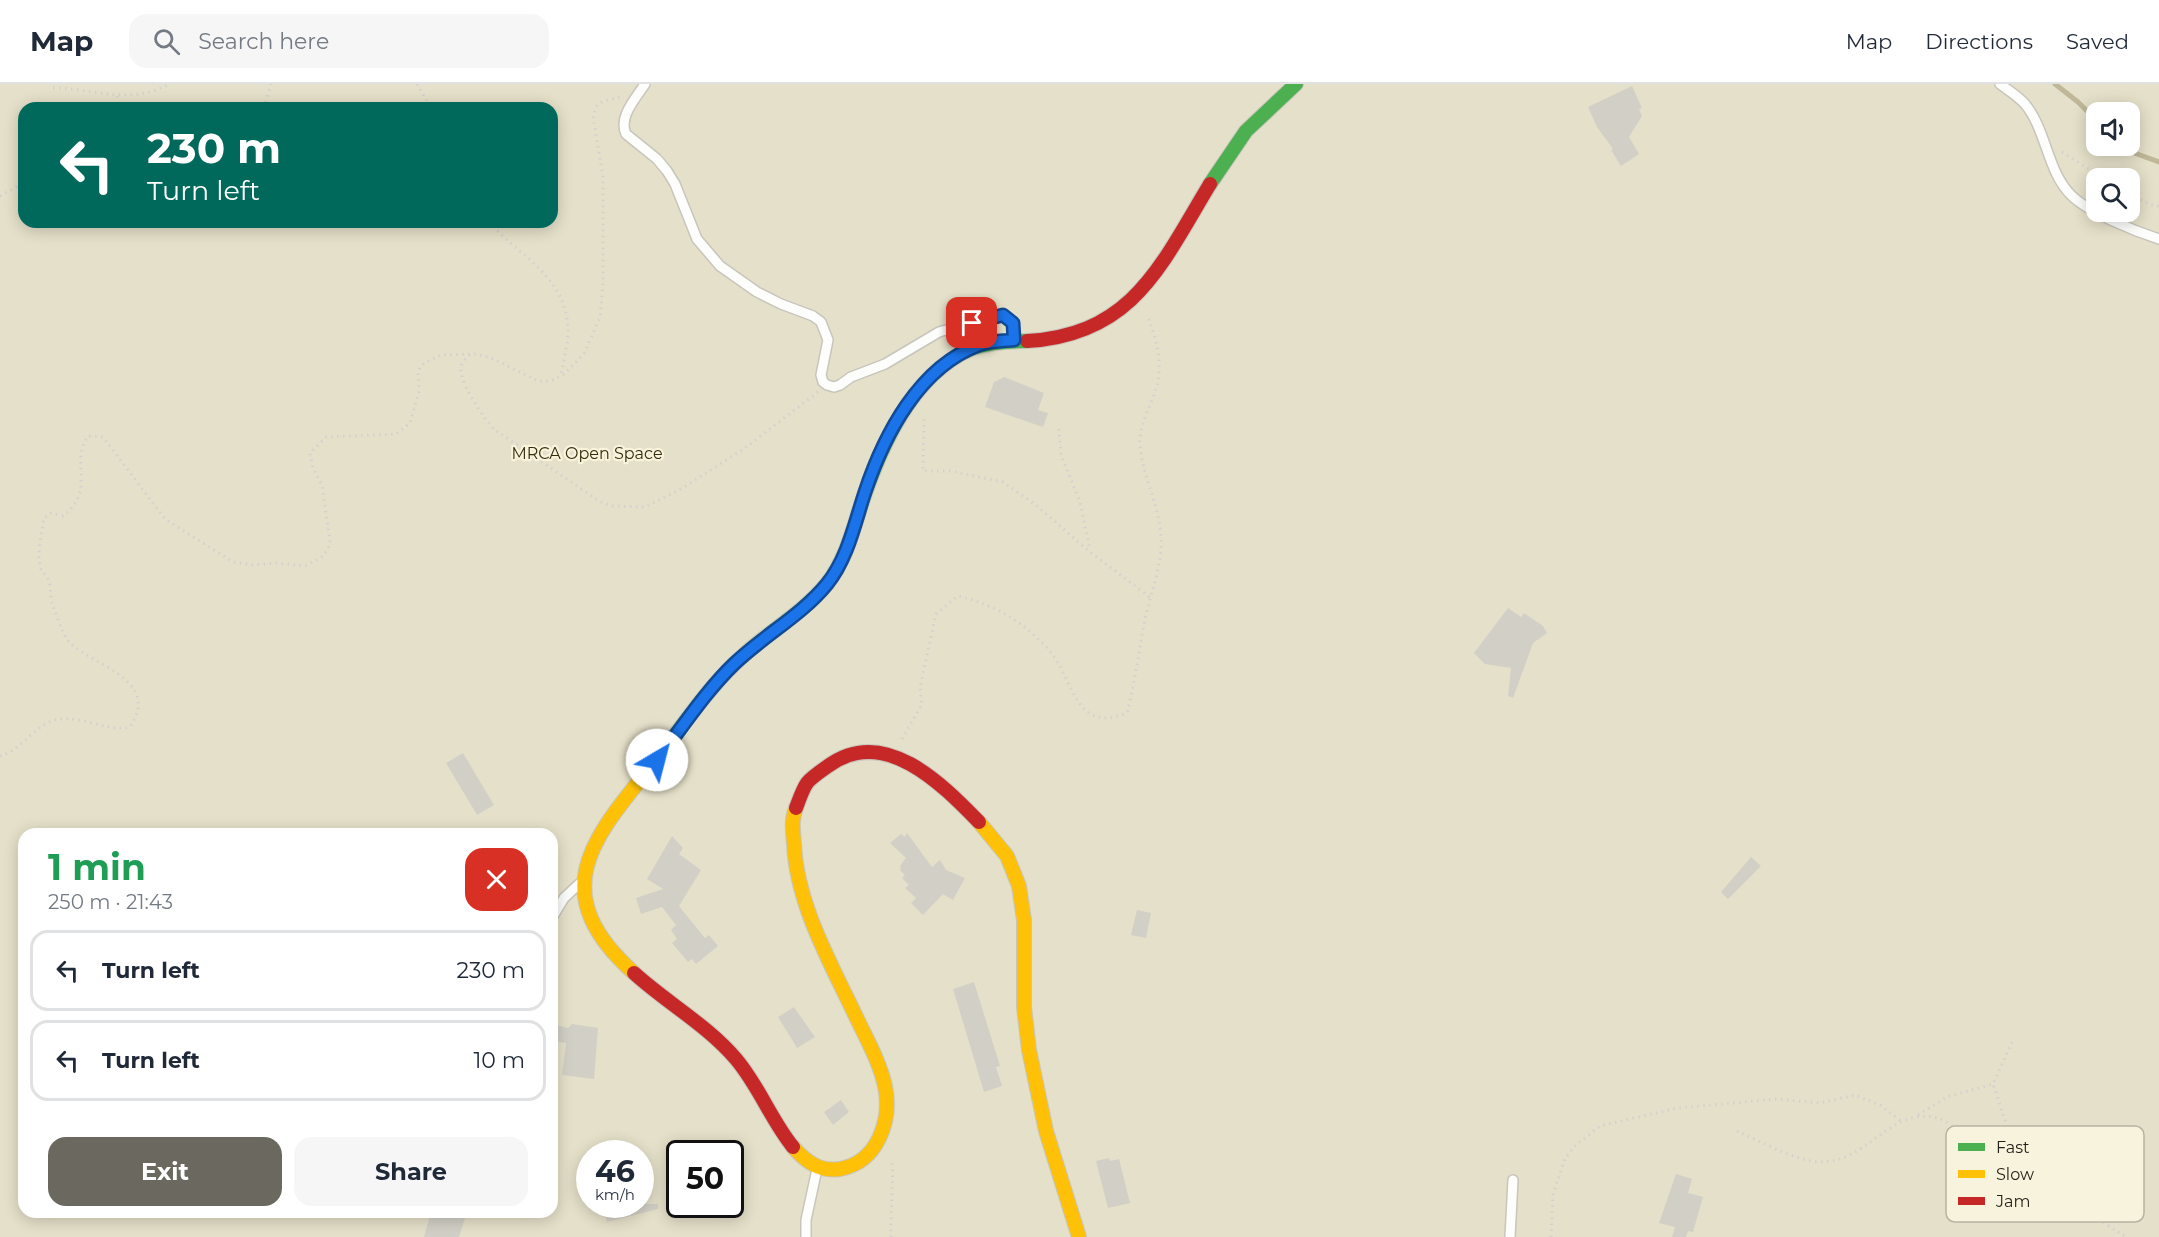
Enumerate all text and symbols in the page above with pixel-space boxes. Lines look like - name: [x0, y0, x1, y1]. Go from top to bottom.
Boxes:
- search box: [129, 14, 549, 68]
- text: Map: [30, 24, 93, 58]
- icon: search: [150, 25, 183, 58]
- text: Search here: [198, 28, 329, 55]
- text: Map: [1846, 29, 1892, 54]
- text: Directions: [1925, 29, 2033, 54]
- text: Saved: [2066, 29, 2129, 54]
- map controls: [2086, 102, 2140, 222]
- button: sound: [2086, 102, 2140, 156]
- text: 230 m: [147, 122, 281, 174]
- icon: left: [48, 126, 126, 204]
- button: search: [2086, 168, 2140, 222]
- text: Turn left: [147, 174, 260, 207]
- pin: [946, 297, 997, 348]
- icon: arrive: [955, 306, 988, 339]
- park label: MRCA Open Space: [511, 444, 663, 463]
- position arrow: [625, 728, 689, 792]
- text: 1 min: [48, 845, 146, 889]
- button: close: [465, 848, 528, 911]
- text: 250 m · 21:43: [48, 890, 173, 914]
- icon: left: [51, 954, 84, 987]
- text: Turn left: [102, 957, 200, 984]
- text: 230 m: [456, 957, 525, 984]
- icon: left: [51, 1044, 84, 1077]
- text: Turn left: [102, 1047, 200, 1074]
- text: 10 m: [473, 1047, 525, 1074]
- legend: [1946, 1126, 2144, 1222]
- button: Exit: [48, 1137, 282, 1206]
- button: Share: [294, 1137, 528, 1206]
- text: Fast: [1996, 1138, 2030, 1157]
- speed limit sign: 50: [666, 1140, 744, 1218]
- text: 46: [595, 1153, 635, 1190]
- text: Slow: [1996, 1165, 2034, 1184]
- text: km/h: [595, 1185, 635, 1204]
- text: Jam: [1995, 1192, 2030, 1211]

